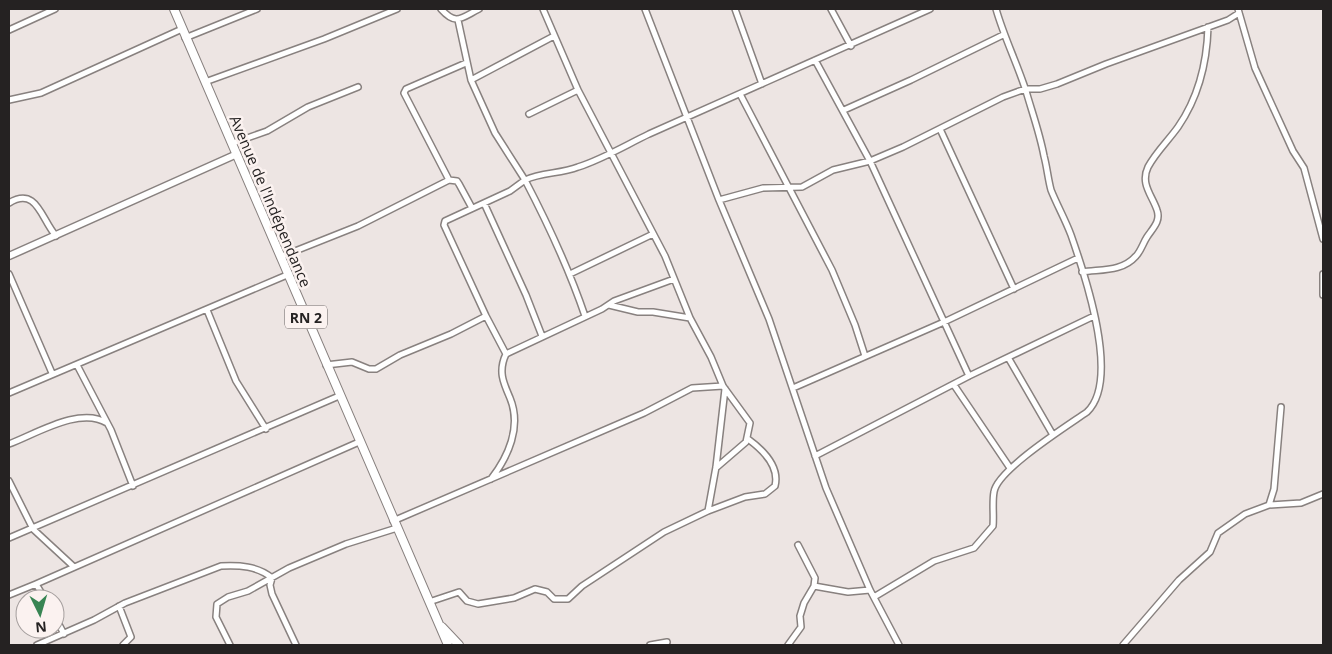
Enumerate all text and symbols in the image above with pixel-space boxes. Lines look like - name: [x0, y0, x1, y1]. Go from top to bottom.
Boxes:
- street label: Avenue de l'Indépendance: [226, 112, 316, 290]
- road number: RN 2: [285, 306, 327, 328]
- north arrow: [15, 589, 65, 639]
- text: N: [35, 617, 48, 637]

